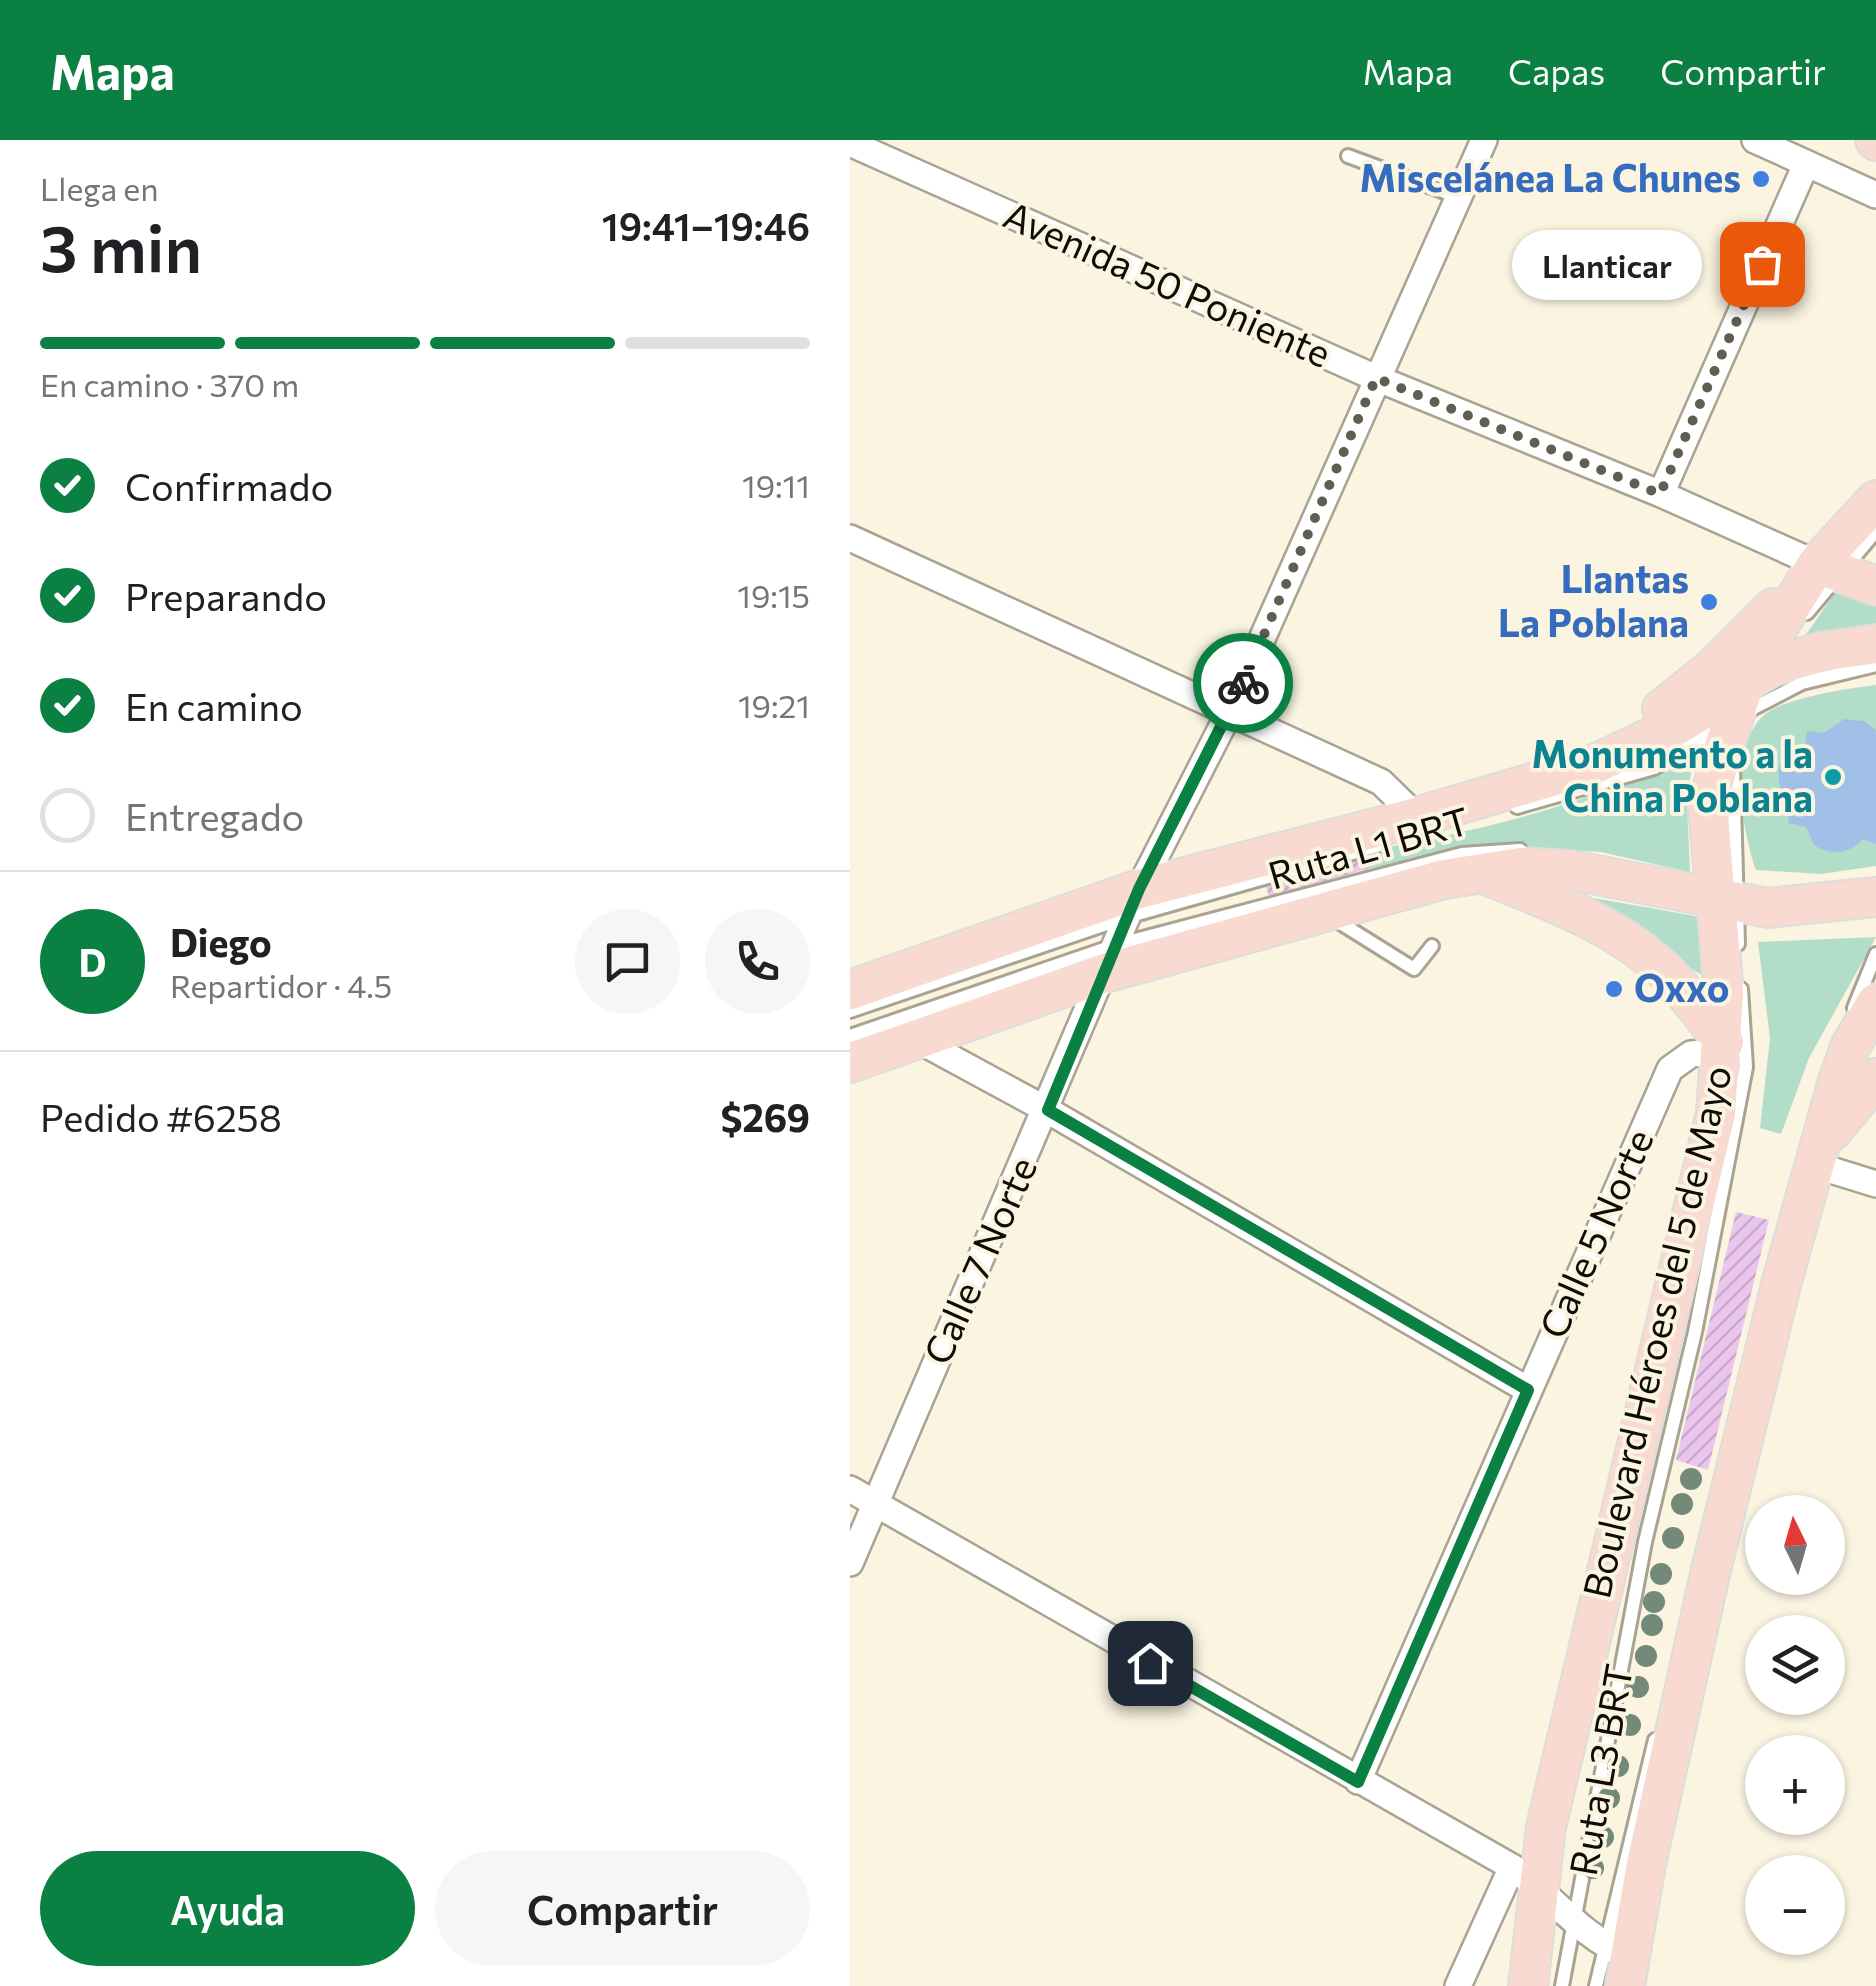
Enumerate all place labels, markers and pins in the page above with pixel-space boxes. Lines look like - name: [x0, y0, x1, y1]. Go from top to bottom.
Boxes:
- place label: Miscelánea La Chunes: [1360, 153, 1741, 200]
- marker: Miscelánea La Chunes: [1750, 168, 1772, 190]
- pin: [1720, 222, 1805, 307]
- callout: Llanticar: [1512, 229, 1702, 299]
- place label: Llantas La Poblana: [1498, 554, 1689, 645]
- marker: Llantas La Poblana: [1698, 591, 1720, 613]
- place label: Monumento a la China Poblana: [1532, 729, 1813, 820]
- marker: Monumento a la China Poblana: [1822, 766, 1844, 788]
- place label: Oxxo: [1634, 963, 1729, 1010]
- marker: Oxxo: [1603, 978, 1625, 1000]
- pin: [1108, 1621, 1193, 1706]

